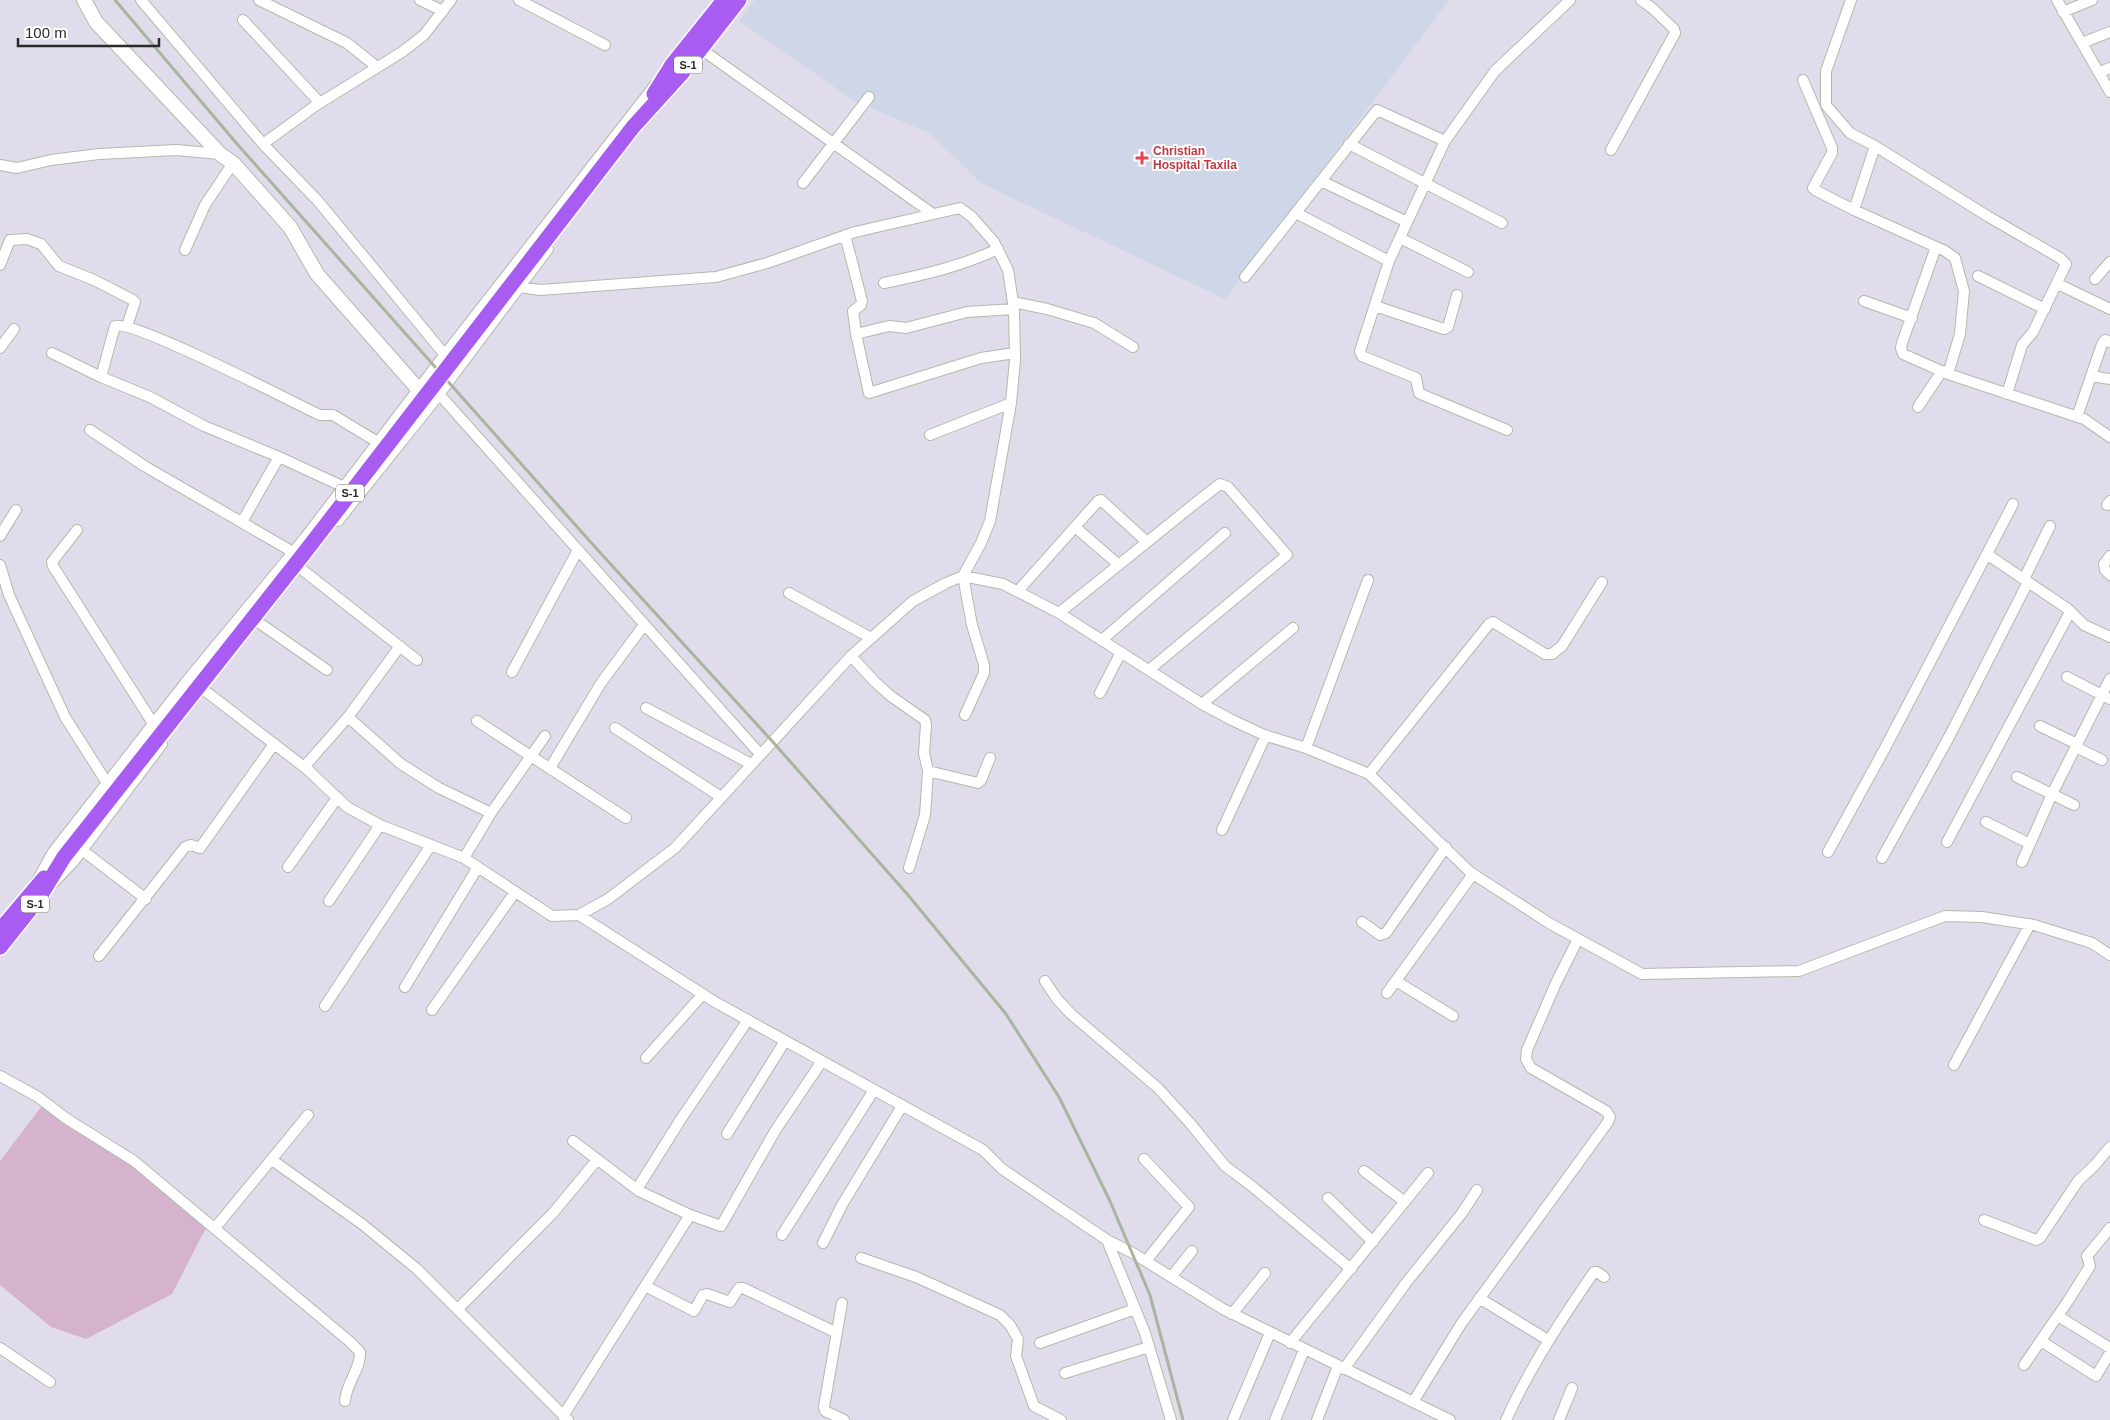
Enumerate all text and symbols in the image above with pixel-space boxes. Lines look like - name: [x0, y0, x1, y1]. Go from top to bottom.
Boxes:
- scale bar: [18, 15, 159, 47]
- text: 100 m: [25, 24, 67, 41]
- road number: S-1: [674, 56, 702, 74]
- place label: Christian Hospital Taxila: [1153, 144, 1237, 172]
- marker: Christian Hospital Taxila: [1135, 151, 1149, 165]
- road number: S-1: [336, 484, 364, 502]
- road number: S-1: [21, 896, 49, 912]

